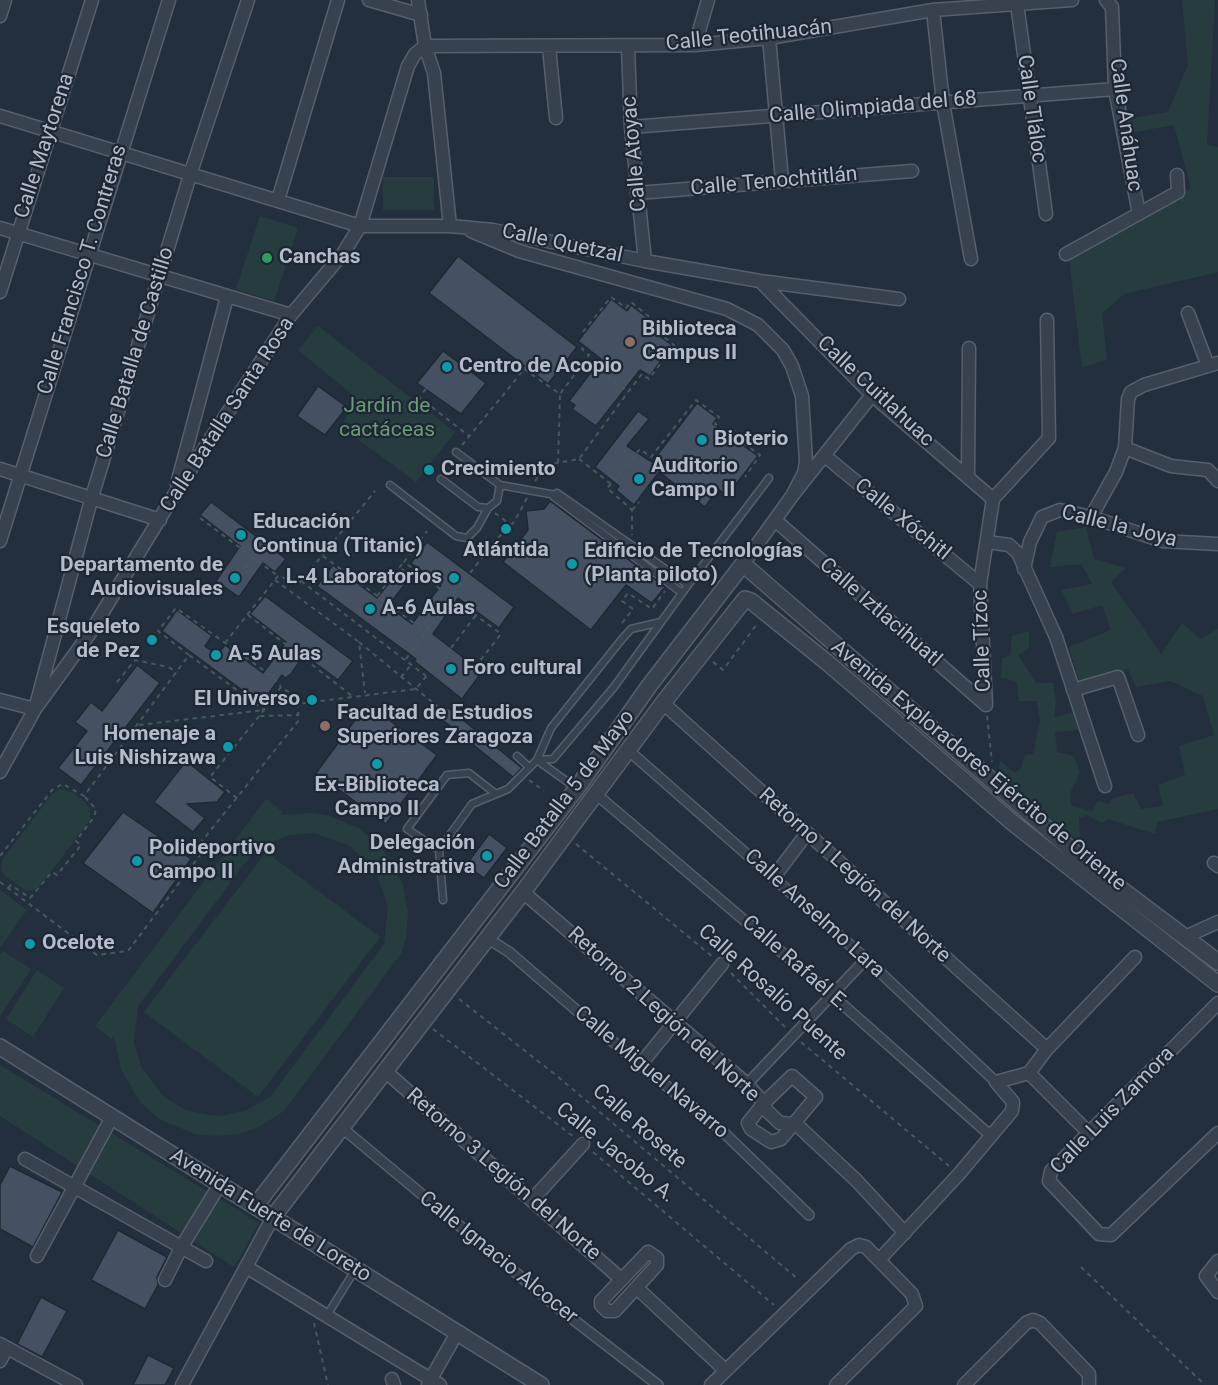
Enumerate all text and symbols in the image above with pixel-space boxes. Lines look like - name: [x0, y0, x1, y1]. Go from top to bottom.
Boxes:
- street label: Calle Teotihuacán: [665, 15, 833, 57]
- street label: Calle Tláloc: [1011, 53, 1051, 165]
- street label: Calle Anáhuac: [1103, 57, 1147, 193]
- street label: Calle Maytorena: [10, 70, 80, 222]
- street label: Calle Olimpiada del 68: [768, 86, 978, 130]
- street label: Calle Atoyac: [617, 95, 653, 213]
- street label: Calle Francisco T. Contreras: [33, 142, 133, 398]
- street label: Calle Tenochtitlán: [690, 162, 858, 202]
- street label: Calle Quetzal: [499, 219, 625, 269]
- street label: Calle Batalla de Castillo: [92, 244, 180, 462]
- place label: Canchas: [279, 245, 360, 271]
- marker: Canchas: [260, 251, 274, 265]
- street label: Calle Batalla Santa Rosa: [155, 313, 301, 517]
- place label: Biblioteca Campus II: [642, 317, 737, 367]
- street label: Calle Cuitlahuac: [811, 331, 939, 453]
- marker: Biblioteca Campus II: [623, 335, 637, 349]
- place label: Centro de Acopio: [459, 354, 622, 380]
- marker: Centro de Acopio: [440, 360, 454, 374]
- park label: Jardín de cactáceas: [339, 394, 435, 444]
- place label: Bioterio: [714, 427, 788, 453]
- marker: Bioterio: [695, 433, 709, 447]
- place label: Auditorio Campo II: [651, 454, 738, 504]
- place label: Crecimiento: [441, 457, 556, 483]
- marker: Crecimiento: [422, 463, 436, 477]
- marker: Auditorio Campo II: [632, 472, 646, 486]
- street label: Calle Xóchitl: [849, 474, 955, 566]
- street label: Calle la Joya: [1059, 501, 1179, 553]
- place label: Educación Continua (Titanic): [253, 510, 423, 560]
- marker: Atlántida: [499, 522, 513, 536]
- marker: Educación Continua (Titanic): [234, 528, 248, 542]
- place label: Atlántida: [463, 538, 549, 564]
- place label: Edificio de Tecnologías (Planta piloto): [584, 539, 803, 589]
- place label: Departamento de Audiovisuales: [60, 553, 223, 603]
- street label: Calle Iztlacihuatl: [814, 553, 946, 673]
- marker: Edificio de Tecnologías (Planta piloto): [565, 557, 579, 571]
- place label: L-4 Laboratorios: [286, 565, 442, 591]
- marker: Departamento de Audiovisuales: [228, 571, 242, 585]
- marker: L-4 Laboratorios: [447, 571, 461, 585]
- street label: Calle Tízoc: [969, 589, 997, 693]
- place label: A-6 Aulas: [382, 596, 475, 622]
- marker: A-6 Aulas: [363, 602, 377, 616]
- place label: Esqueleto de Pez: [47, 615, 140, 665]
- marker: Esqueleto de Pez: [145, 633, 159, 647]
- street label: Avenida Exploradores Ejército de Oriente: [825, 635, 1131, 897]
- place label: A-5 Aulas: [228, 642, 321, 668]
- marker: A-5 Aulas: [209, 648, 223, 662]
- place label: Foro cultural: [463, 656, 582, 682]
- marker: Foro cultural: [444, 662, 458, 676]
- place label: El Universo: [194, 687, 300, 713]
- marker: El Universo: [305, 693, 319, 707]
- place label: Facultad de Estudios Superiores Zaragoza: [337, 701, 533, 751]
- street label: Calle Batalla 5 de Mayo: [489, 705, 641, 895]
- marker: Facultad de Estudios Superiores Zaragoza: [318, 719, 332, 733]
- place label: Homenaje a Luis Nishizawa: [74, 722, 216, 772]
- marker: Homenaje a Luis Nishizawa: [221, 740, 235, 754]
- marker: Ex-Biblioteca Campo II: [370, 757, 384, 771]
- place label: Ex-Biblioteca Campo II: [314, 773, 440, 823]
- street label: Retorno 1 Legión del Norte: [753, 783, 955, 969]
- place label: Delegación Administrativa: [337, 831, 475, 881]
- place label: Polideportivo Campo II: [149, 836, 275, 886]
- street label: Calle Anselmo Lara: [739, 844, 889, 984]
- marker: Delegación Administrativa: [480, 849, 494, 863]
- marker: Polideportivo Campo II: [130, 854, 144, 868]
- street label: Calle Rafaél E.: [736, 911, 854, 1017]
- street label: Calle Rosalío Puente: [692, 919, 852, 1067]
- street label: Retorno 2 Legión del Norte: [562, 922, 764, 1108]
- place label: Ocelote: [42, 931, 115, 957]
- marker: Ocelote: [23, 937, 37, 951]
- street label: Calle Miguel Navarro: [569, 1001, 733, 1145]
- street label: Calle Luis Zamora: [1046, 1042, 1180, 1180]
- street label: Calle Rosete: [587, 1079, 691, 1175]
- street label: Retorno 3 Legión del Norte: [401, 1084, 605, 1266]
- street label: Calle Jacobo A.: [550, 1097, 680, 1209]
- street label: Avenida Fuerte de Loreto: [165, 1144, 375, 1288]
- street label: Calle Ignacio Alcocer: [414, 1186, 582, 1330]

